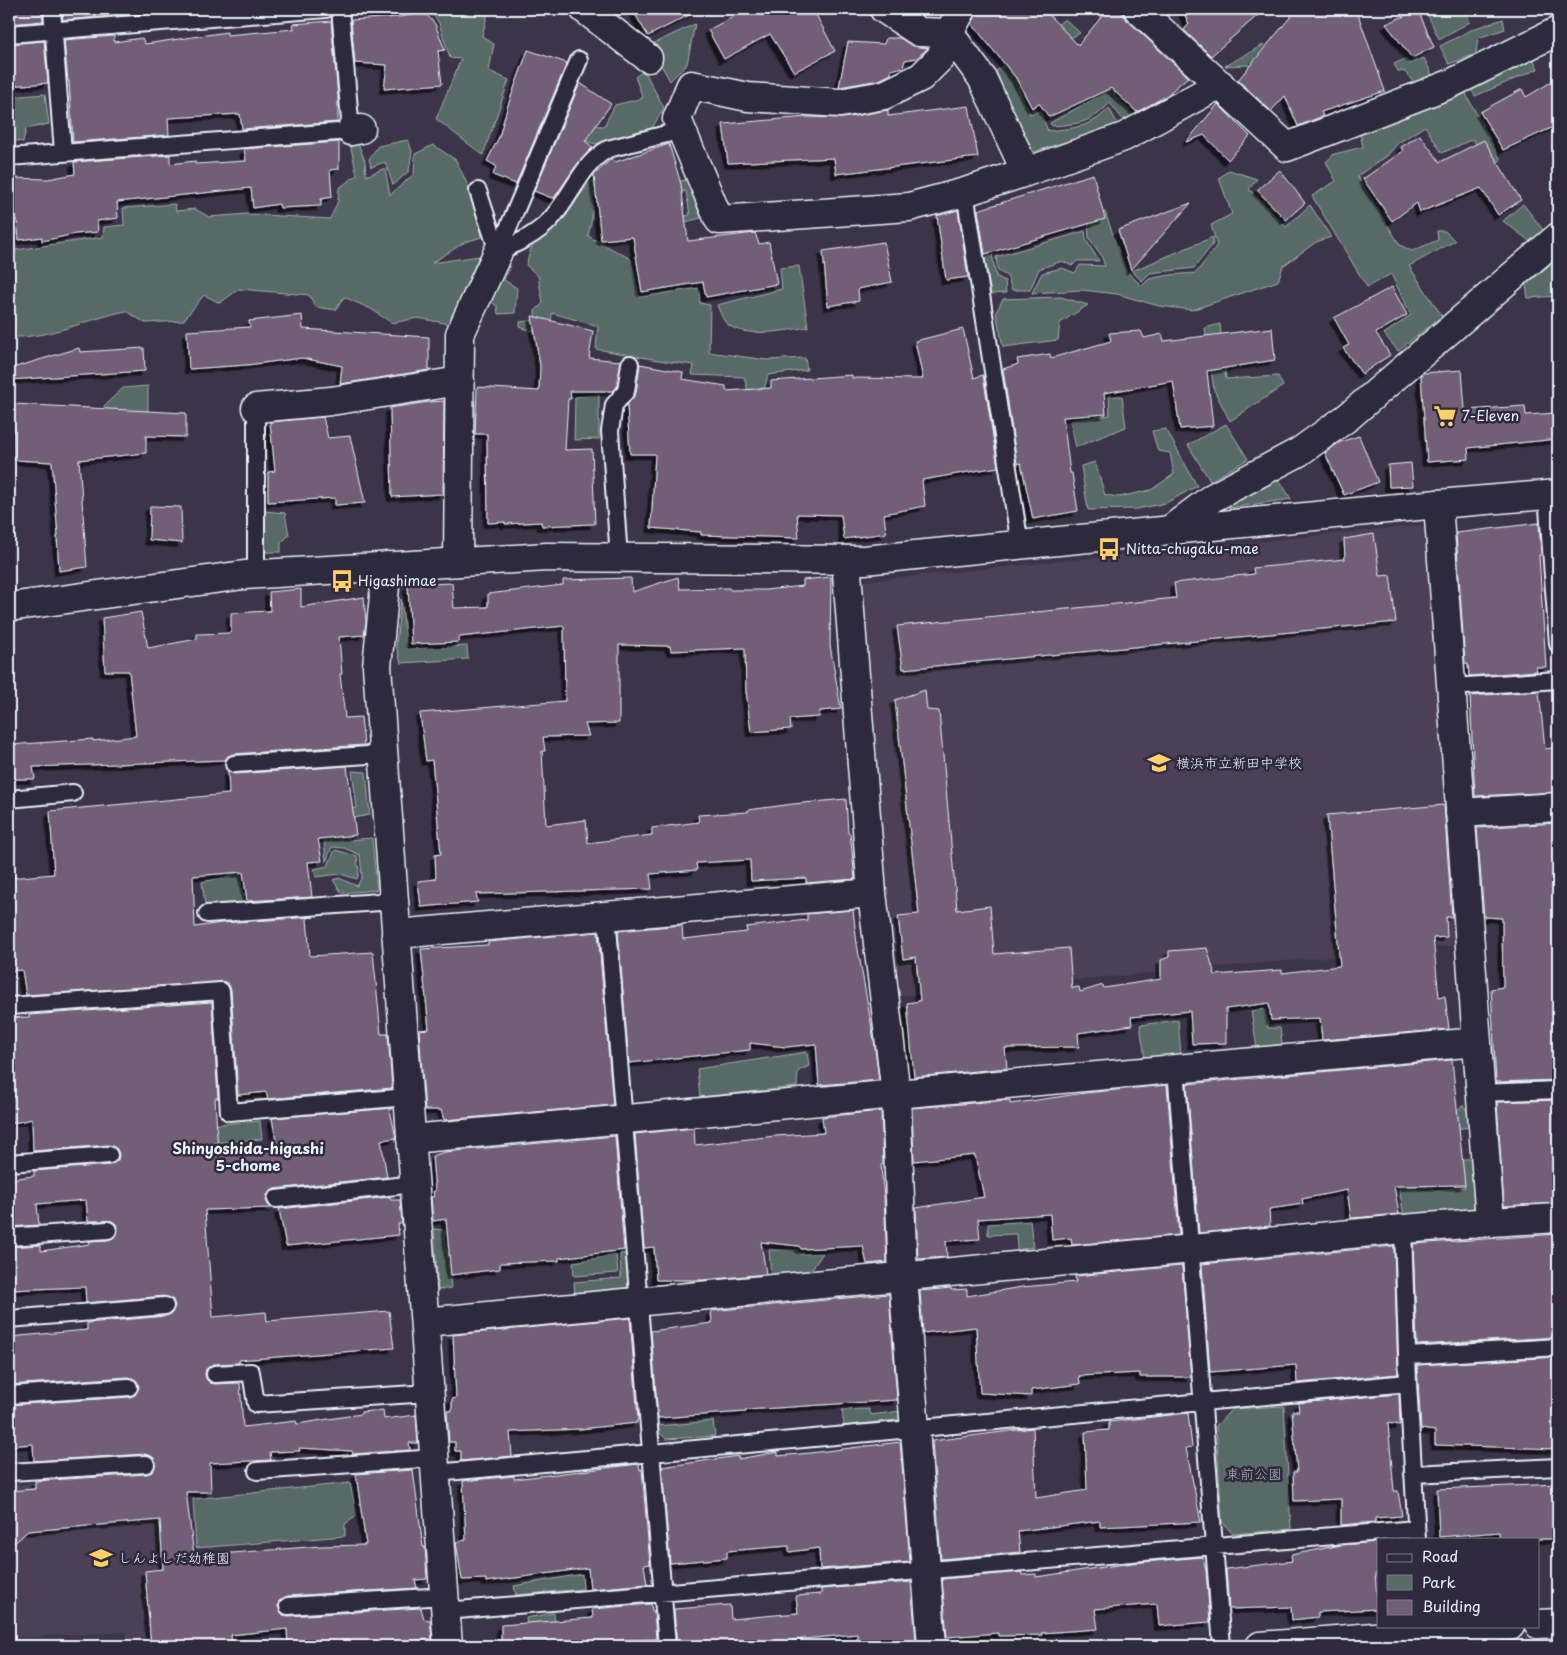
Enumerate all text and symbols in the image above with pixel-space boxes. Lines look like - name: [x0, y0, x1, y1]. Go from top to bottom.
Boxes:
- supermarket icon: 7-Eleven: [1432, 403, 1458, 429]
- place label: 7-Eleven: [1462, 405, 1519, 426]
- bus stop icon: Nitta-chugaku-mae: [1096, 536, 1122, 562]
- place label: Nitta-chugaku-mae: [1126, 538, 1259, 559]
- bus stop icon: Higashimae: [329, 568, 355, 594]
- place label: Higashimae: [358, 570, 436, 591]
- school or university icon: 横浜市立新田中学校: [1146, 750, 1172, 776]
- place label: 横浜市立新田中学校: [1176, 752, 1302, 773]
- district label: Shinyoshida-higashi 5-chome: [172, 1136, 324, 1176]
- park label: 東前公園: [1226, 1463, 1282, 1484]
- legend: [1377, 1538, 1540, 1628]
- text: Road: [1422, 1544, 1458, 1567]
- school or university icon: しんよしだ幼稚園: [88, 1545, 114, 1571]
- place label: しんよしだ幼稚園: [118, 1547, 230, 1568]
- text: Park: [1422, 1570, 1456, 1593]
- text: Building: [1422, 1594, 1481, 1617]

